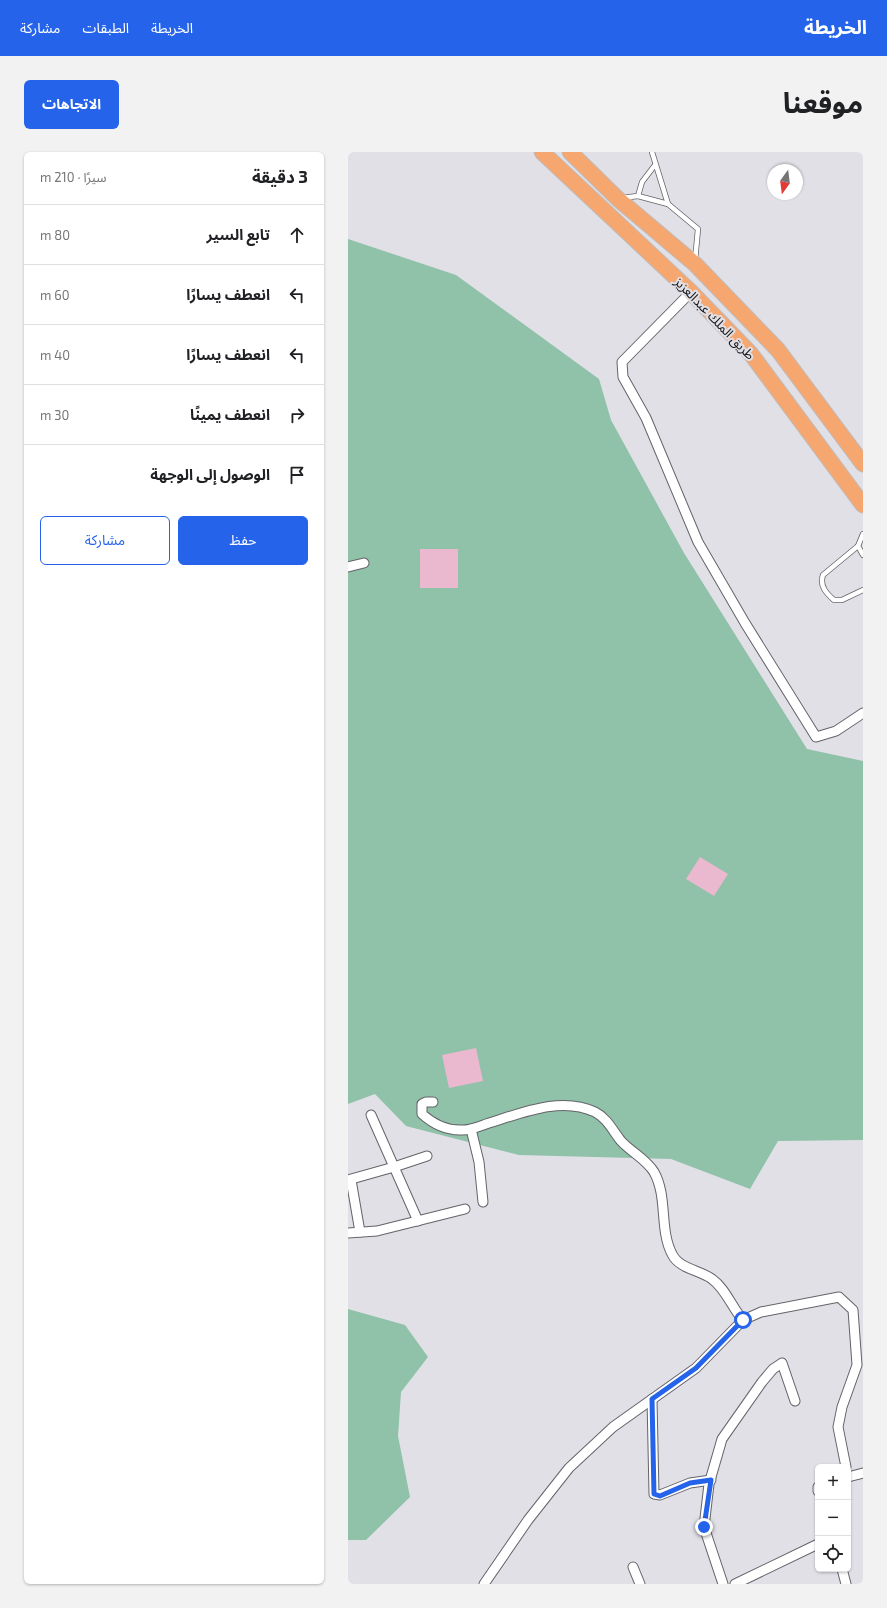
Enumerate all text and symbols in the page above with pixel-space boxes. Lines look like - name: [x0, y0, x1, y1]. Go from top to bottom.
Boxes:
- text: الخريطة: [804, 15, 867, 38]
- text: مشاركة: [20, 19, 60, 36]
- text: الطبقات: [82, 19, 129, 36]
- text: الخريطة: [151, 19, 193, 36]
- button: الاتجاهات: [24, 80, 119, 129]
- text: موقعنا: [783, 85, 863, 119]
- north arrow: [767, 164, 803, 200]
- text: 3 دقيقة: [252, 166, 308, 186]
- text: سيرًا · 210 m: [40, 169, 106, 185]
- icon: ahead: [286, 224, 308, 246]
- text: تابع السير: [207, 225, 270, 243]
- text: 80 m: [40, 227, 70, 243]
- street label: طريق الملك عبدالعزيز: [670, 273, 759, 363]
- icon: left: [286, 284, 308, 306]
- text: انعطف يسارًا: [186, 285, 270, 303]
- text: 60 m: [40, 287, 70, 303]
- icon: left: [286, 344, 308, 366]
- text: انعطف يسارًا: [186, 345, 270, 363]
- text: 40 m: [40, 347, 70, 363]
- icon: right: [286, 404, 308, 426]
- text: انعطف يمينًا: [190, 405, 270, 423]
- text: 30 m: [40, 407, 69, 423]
- icon: arrive: [286, 464, 308, 486]
- text: الوصول إلى الوجهة: [150, 465, 270, 483]
- button: مشاركة: [40, 516, 170, 565]
- button: حفظ: [178, 516, 308, 565]
- route start: [734, 1311, 752, 1329]
- map controls: [815, 1464, 851, 1572]
- button: +: [815, 1464, 851, 1500]
- button: −: [815, 1500, 851, 1536]
- route end: [695, 1518, 713, 1536]
- button: locate: [815, 1536, 851, 1572]

